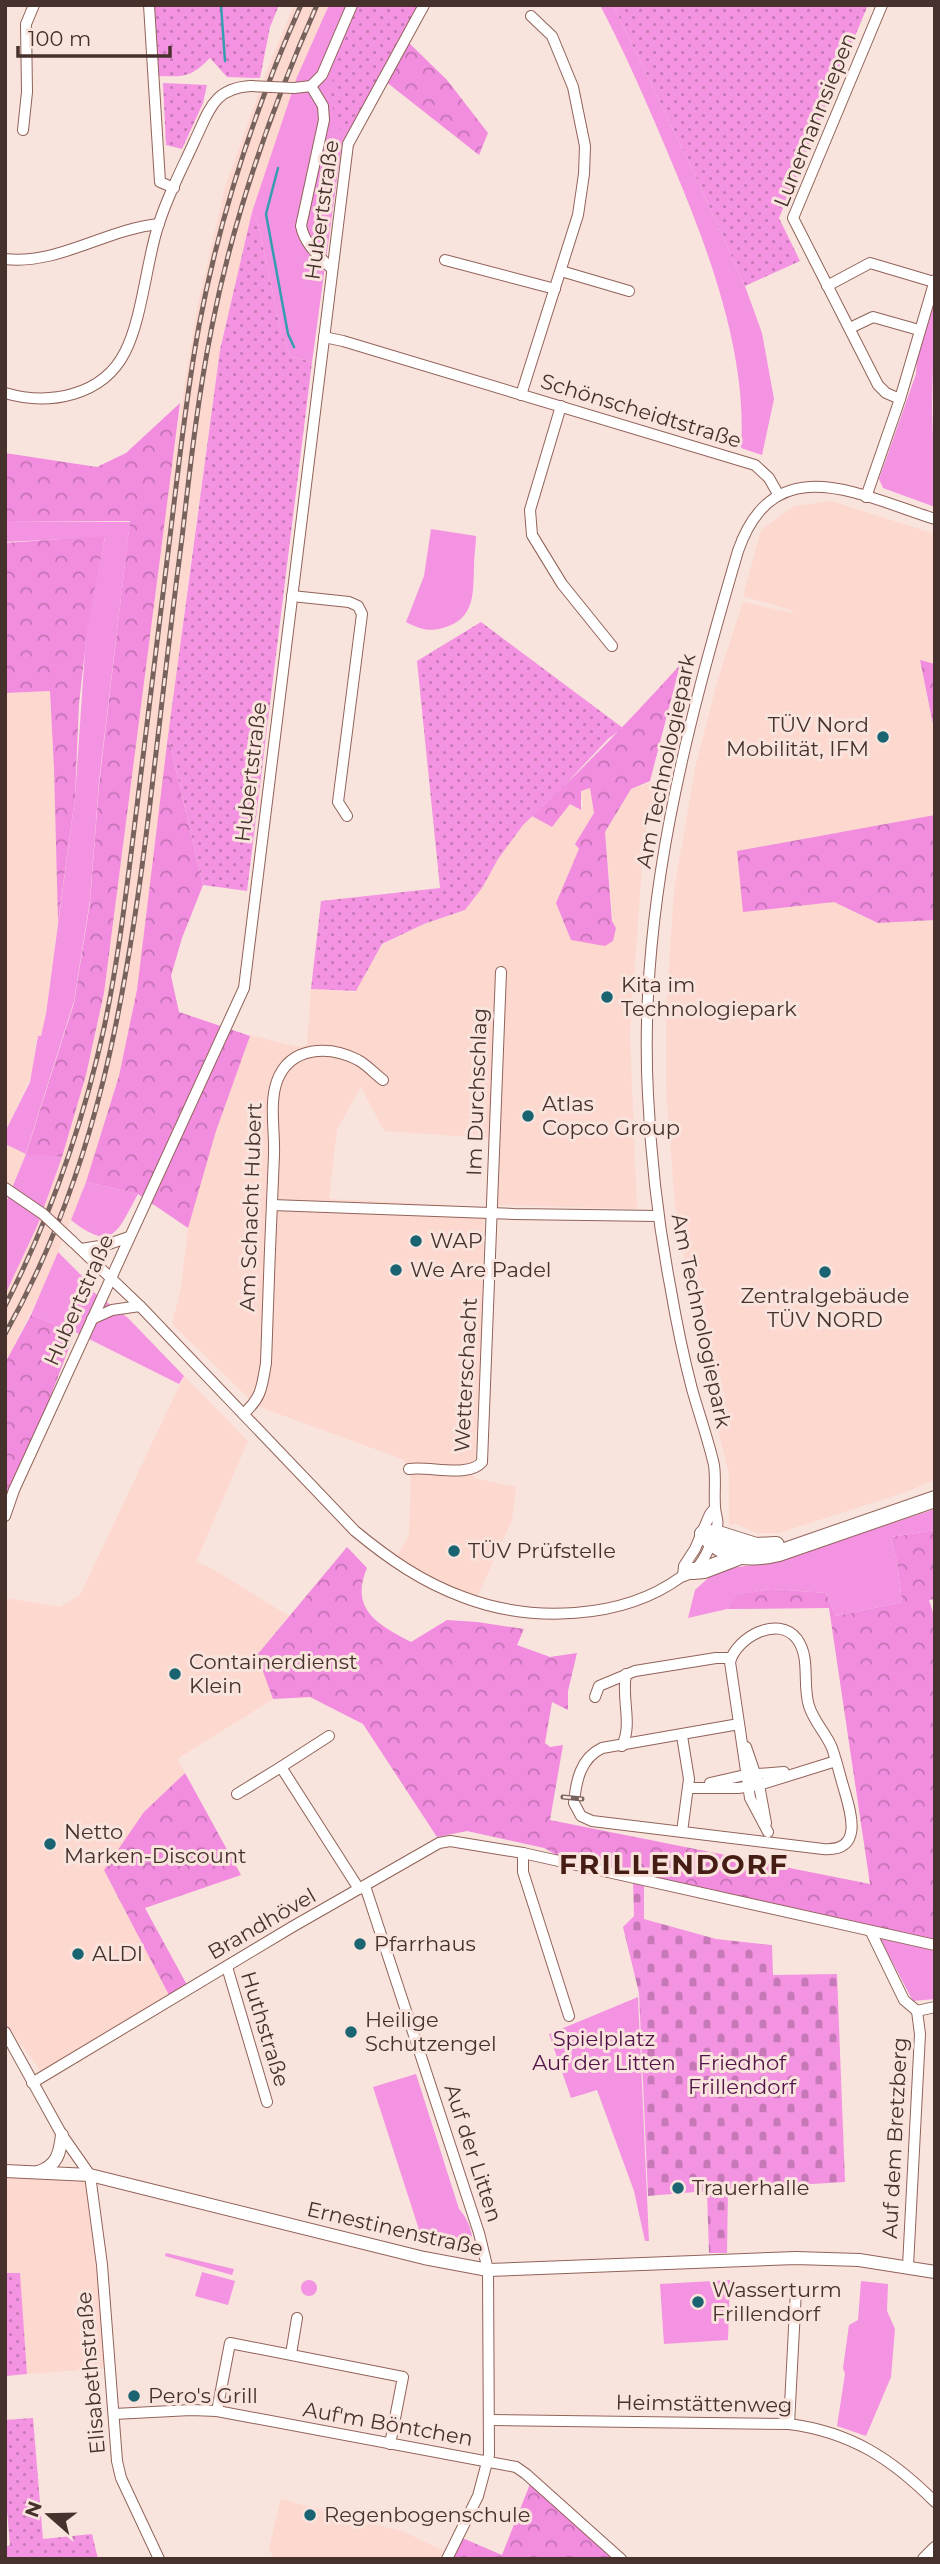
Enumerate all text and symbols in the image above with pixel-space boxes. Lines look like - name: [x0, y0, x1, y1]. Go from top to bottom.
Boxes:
- scale bar: [18, 14, 170, 58]
- text: 100 m: [28, 26, 91, 51]
- street label: Lunemannsiepen: [768, 29, 861, 211]
- street label: Hubertstraße: [299, 138, 344, 281]
- street label: Schönscheidtstraße: [538, 368, 745, 453]
- street label: Am Technologiepark: [631, 651, 701, 870]
- street label: Hubertstraße: [230, 701, 271, 843]
- place label: TÜV Nord Mobilität, IFM: [726, 712, 869, 761]
- marker: TÜV Nord Mobilität, IFM: [875, 729, 891, 745]
- place label: Kita im Technologiepark: [621, 972, 797, 1021]
- marker: Kita im Technologiepark: [599, 989, 615, 1005]
- street label: Im Durchschlag: [461, 1008, 492, 1176]
- place label: Atlas Copco Group: [542, 1091, 680, 1140]
- street label: Am Schacht Hubert: [234, 1102, 267, 1312]
- marker: Atlas Copco Group: [520, 1108, 536, 1124]
- street label: Am Technologiepark: [667, 1211, 737, 1431]
- place label: WAP: [430, 1228, 483, 1253]
- street label: Hubertstraße: [38, 1230, 119, 1369]
- marker: WAP: [408, 1233, 424, 1249]
- place label: We Are Padel: [410, 1257, 551, 1282]
- marker: We Are Padel: [388, 1262, 404, 1278]
- marker: Zentralgebäude TÜV NORD: [817, 1264, 833, 1280]
- place label: Zentralgebäude TÜV NORD: [740, 1283, 910, 1332]
- street label: Wetterschacht: [449, 1297, 482, 1453]
- place label: TÜV Prüfstelle: [468, 1538, 616, 1563]
- marker: TÜV Prüfstelle: [446, 1543, 462, 1559]
- place label: Containerdienst Klein: [189, 1649, 358, 1698]
- marker: Containerdienst Klein: [167, 1666, 183, 1682]
- place label: Netto Marken-Discount: [64, 1819, 247, 1868]
- marker: Netto Marken-Discount: [42, 1836, 58, 1852]
- district label: FRILLENDORF: [559, 1847, 789, 1881]
- street label: Brandhövel: [203, 1883, 320, 1965]
- place label: Pfarrhaus: [374, 1931, 476, 1956]
- marker: Pfarrhaus: [352, 1936, 368, 1952]
- place label: ALDI: [92, 1941, 143, 1966]
- marker: ALDI: [70, 1946, 86, 1962]
- street label: Huthstraße: [236, 1968, 295, 2090]
- place label: Heilige Schutzengel: [365, 2007, 497, 2056]
- marker: Heilige Schutzengel: [343, 2024, 359, 2040]
- park label: Spielplatz Auf der Litten: [532, 2026, 676, 2075]
- street label: Auf dem Bretzberg: [877, 2037, 912, 2239]
- park label: Friedhof Frillendorf: [688, 2050, 797, 2099]
- street label: Auf der Litten: [439, 2081, 508, 2225]
- place label: Trauerhalle: [692, 2175, 809, 2200]
- marker: Trauerhalle: [670, 2180, 686, 2196]
- street label: Ernestinenstraße: [305, 2196, 486, 2261]
- place label: Wasserturm Frillendorf: [712, 2277, 842, 2326]
- street label: Elisabethstraße: [71, 2291, 110, 2455]
- marker: Wasserturm Frillendorf: [690, 2294, 706, 2310]
- place label: Pero's Grill: [148, 2383, 258, 2408]
- marker: Pero's Grill: [126, 2388, 142, 2404]
- street label: Heimstättenweg: [615, 2389, 793, 2418]
- street label: Auf'm Böntchen: [301, 2396, 475, 2451]
- north arrow: [14, 2480, 84, 2550]
- text: N: [20, 2498, 47, 2521]
- place label: Regenbogenschule: [324, 2502, 530, 2527]
- marker: Regenbogenschule: [302, 2507, 318, 2523]

